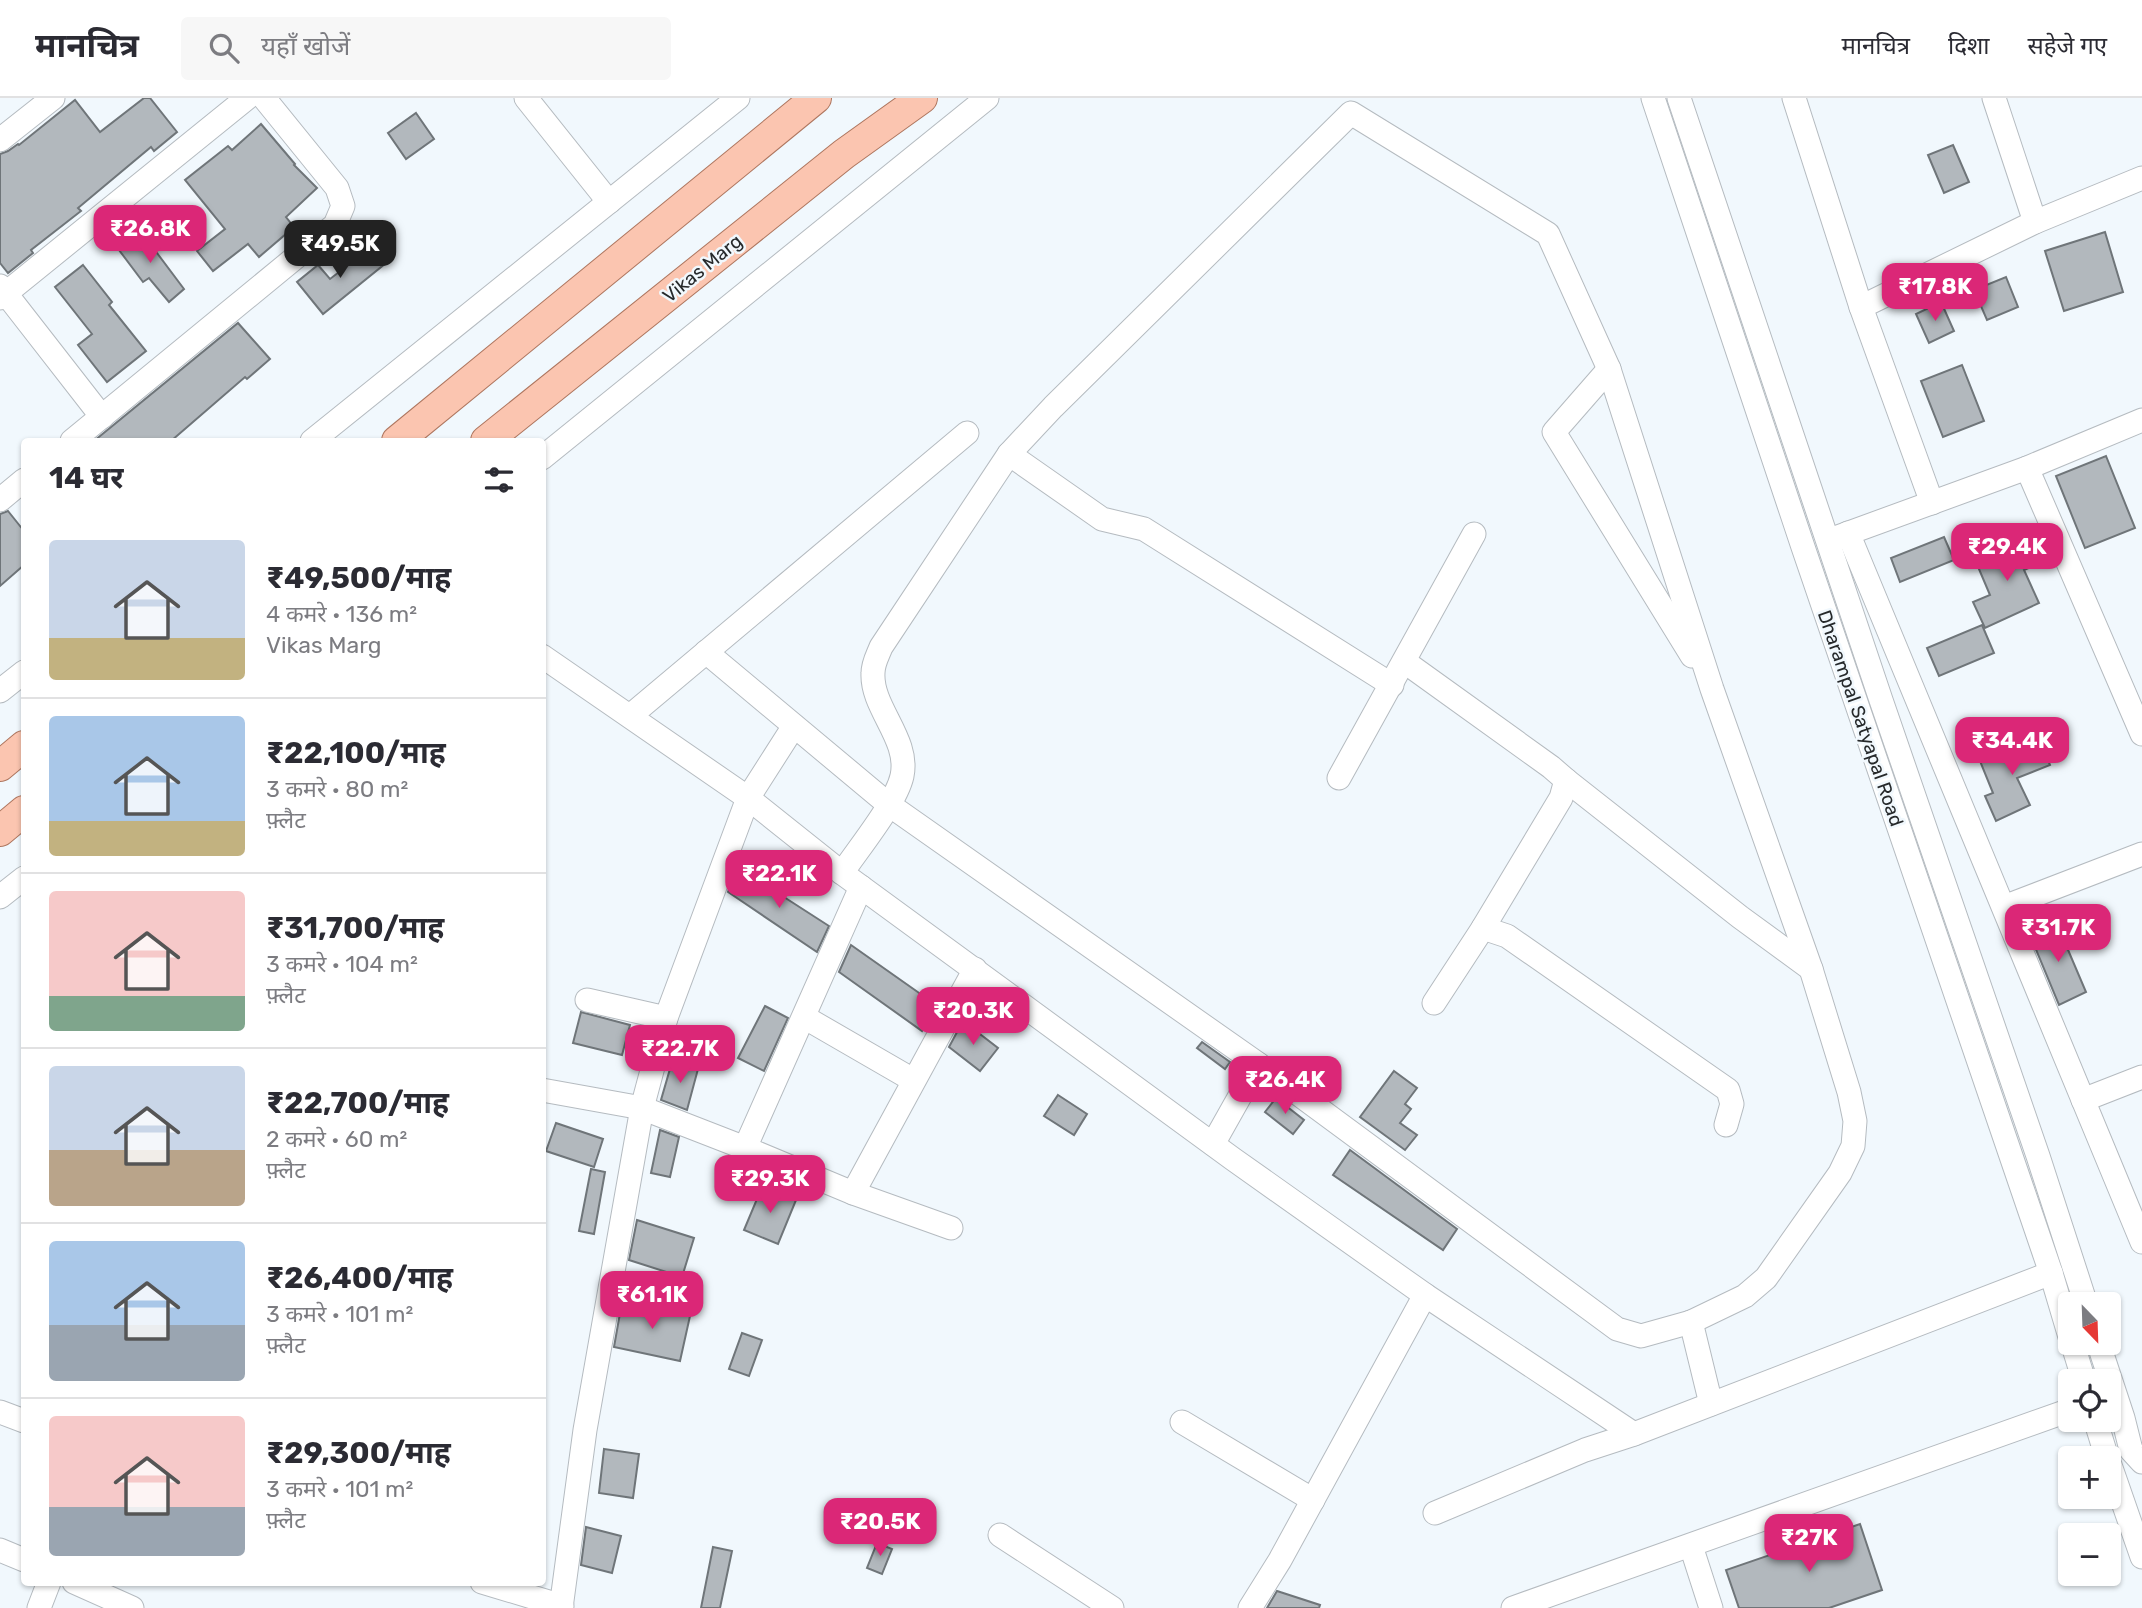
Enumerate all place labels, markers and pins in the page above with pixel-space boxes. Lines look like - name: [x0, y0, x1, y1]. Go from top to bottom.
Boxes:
- pin: ₹26.8K: [93, 206, 207, 265]
- pin: ₹49.5K: [283, 220, 397, 280]
- pin: ₹17.8K: [1878, 264, 1992, 323]
- pin: ₹29.4K: [1950, 524, 2064, 583]
- pin: ₹34.4K: [1955, 718, 2069, 777]
- pin: ₹22.1K: [722, 850, 836, 910]
- pin: ₹31.7K: [2001, 904, 2115, 964]
- pin: ₹20.3K: [916, 988, 1030, 1047]
- pin: ₹22.7K: [623, 1026, 737, 1085]
- pin: ₹26.4K: [1228, 1056, 1342, 1116]
- pin: ₹29.3K: [713, 1156, 827, 1215]
- pin: ₹61.1K: [595, 1272, 709, 1331]
- pin: ₹20.5K: [823, 1498, 937, 1558]
- pin: ₹27K: [1768, 1514, 1850, 1574]

